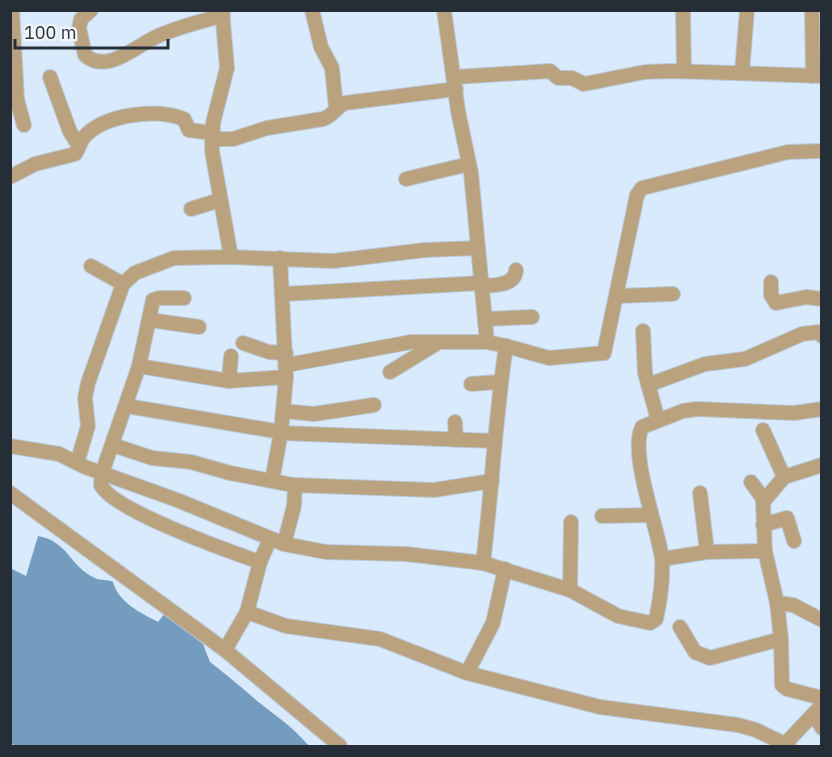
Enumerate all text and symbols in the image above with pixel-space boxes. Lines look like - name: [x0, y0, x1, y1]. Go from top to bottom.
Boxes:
- scale bar: [15, 12, 168, 50]
- text: 100 m: [24, 21, 76, 44]

